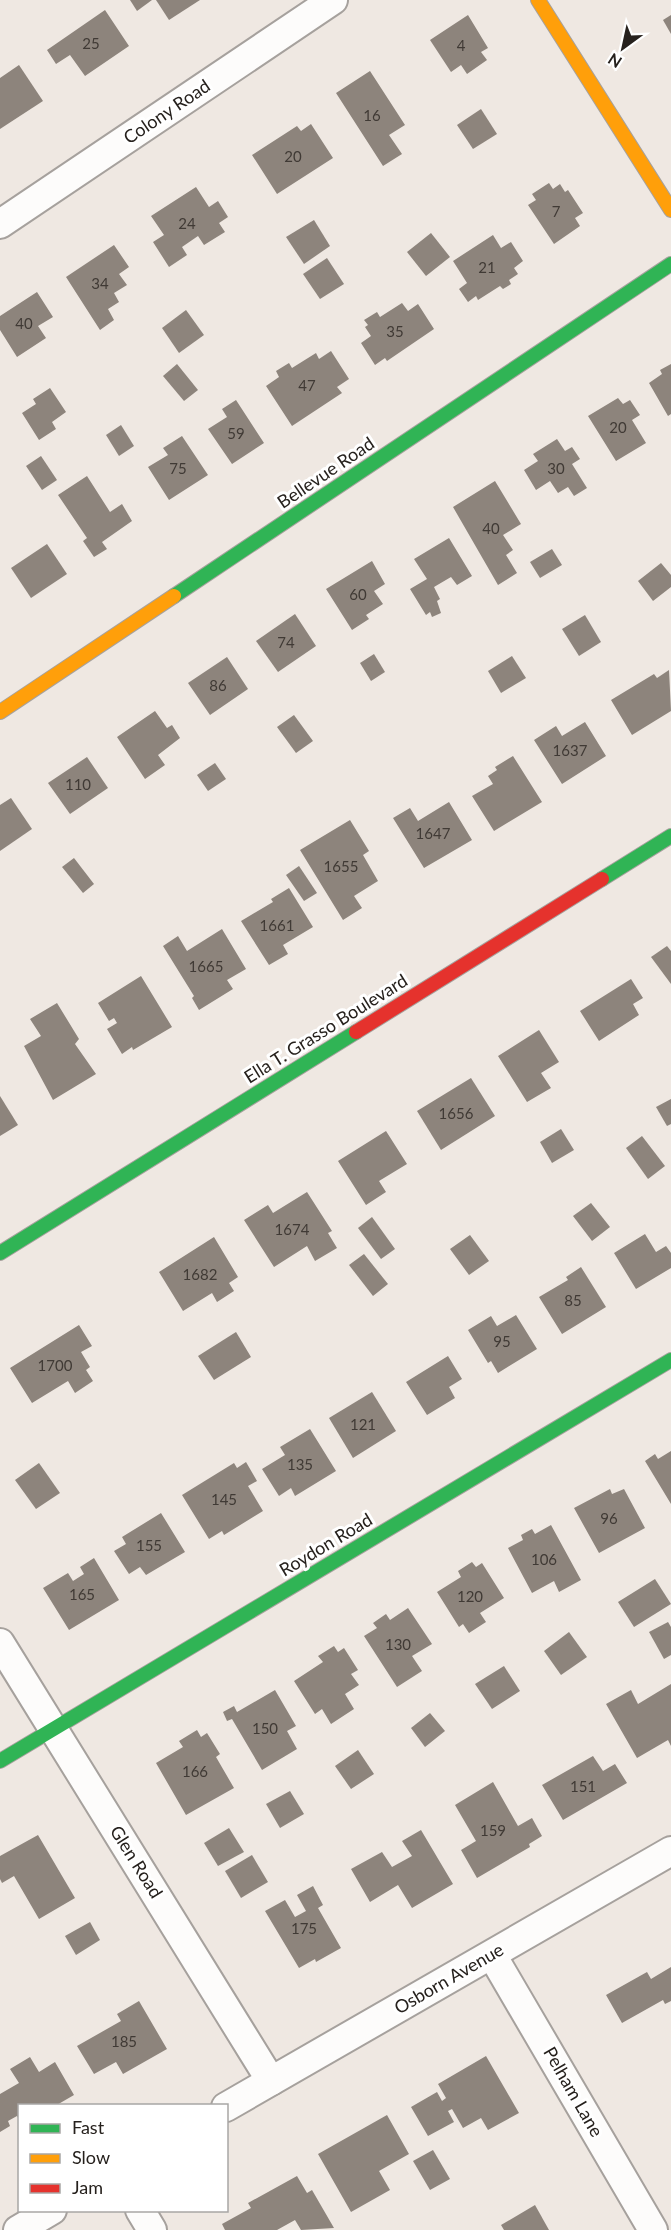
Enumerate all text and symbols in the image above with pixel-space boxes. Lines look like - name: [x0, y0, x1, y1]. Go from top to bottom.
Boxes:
- north arrow: [593, 18, 653, 78]
- house number: 25: [82, 34, 100, 52]
- house number: 4: [457, 36, 466, 54]
- text: N: [604, 50, 625, 72]
- street label: Colony Road: [119, 74, 214, 148]
- house number: 16: [363, 106, 381, 124]
- house number: 20: [284, 147, 302, 165]
- house number: 7: [552, 202, 561, 220]
- house number: 24: [178, 214, 196, 232]
- house number: 21: [478, 258, 496, 276]
- house number: 34: [91, 274, 109, 292]
- house number: 40: [15, 314, 33, 332]
- house number: 35: [386, 322, 404, 340]
- house number: 47: [298, 376, 316, 394]
- house number: 20: [609, 418, 627, 436]
- house number: 59: [227, 424, 245, 442]
- street label: Bellevue Road: [273, 432, 378, 513]
- house number: 75: [169, 459, 187, 477]
- house number: 30: [547, 459, 565, 477]
- house number: 40: [482, 519, 500, 537]
- house number: 60: [349, 585, 367, 603]
- house number: 74: [277, 633, 295, 651]
- house number: 86: [209, 676, 227, 694]
- house number: 1637: [553, 741, 588, 759]
- house number: 110: [65, 775, 91, 793]
- house number: 1647: [416, 824, 451, 842]
- house number: 1655: [324, 857, 358, 875]
- house number: 1661: [260, 916, 294, 934]
- house number: 1665: [189, 957, 223, 975]
- street label: Ella T. Grasso Boulevard: [240, 969, 411, 1087]
- house number: 1656: [439, 1104, 474, 1122]
- house number: 1674: [275, 1220, 310, 1238]
- house number: 1682: [183, 1265, 217, 1283]
- house number: 85: [564, 1291, 582, 1309]
- house number: 95: [493, 1332, 511, 1350]
- house number: 1700: [38, 1356, 73, 1374]
- house number: 121: [350, 1415, 376, 1433]
- house number: 135: [287, 1455, 313, 1473]
- house number: 145: [211, 1490, 237, 1508]
- street label: Roydon Road: [275, 1508, 376, 1580]
- house number: 96: [600, 1509, 618, 1527]
- house number: 155: [136, 1536, 162, 1554]
- house number: 106: [531, 1550, 557, 1568]
- house number: 165: [69, 1585, 95, 1603]
- house number: 120: [457, 1587, 483, 1605]
- house number: 130: [385, 1635, 411, 1653]
- house number: 150: [252, 1719, 278, 1737]
- house number: 166: [182, 1762, 208, 1780]
- house number: 151: [570, 1777, 596, 1795]
- street label: Glen Road: [106, 1821, 168, 1902]
- house number: 159: [480, 1821, 506, 1839]
- house number: 175: [291, 1919, 317, 1937]
- street label: Osborn Avenue: [390, 1938, 507, 2018]
- house number: 185: [111, 2032, 137, 2050]
- street label: Pelham Lane: [539, 2043, 608, 2140]
- legend: [18, 2104, 228, 2212]
- text: Fast: [72, 2116, 105, 2138]
- text: Slow: [72, 2146, 110, 2168]
- text: Jam: [72, 2176, 103, 2198]

